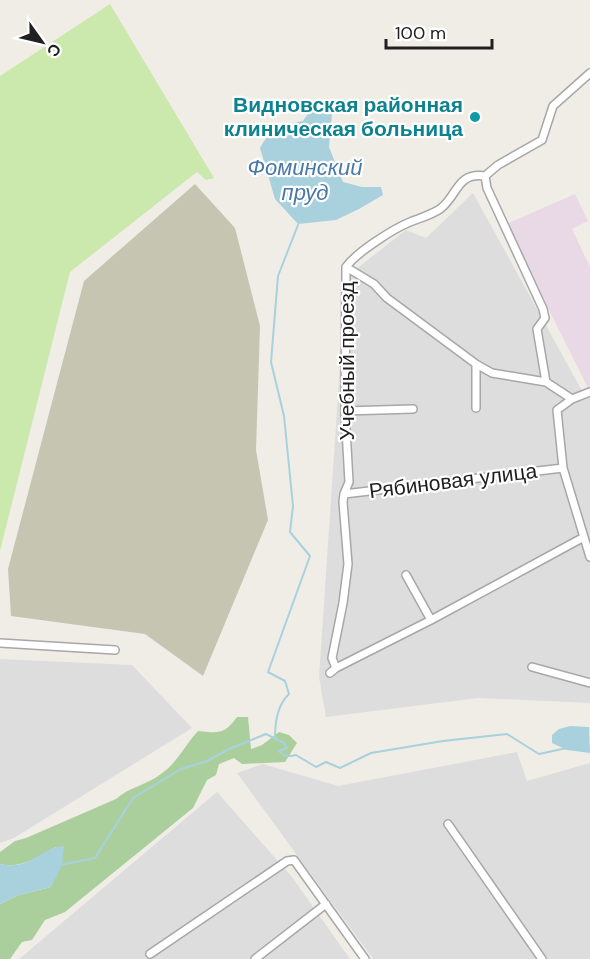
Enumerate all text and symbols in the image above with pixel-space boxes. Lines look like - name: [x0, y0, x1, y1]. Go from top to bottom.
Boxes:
- north arrow: [12, 12, 72, 72]
- scale bar: [386, 12, 492, 50]
- text: 100 m: [395, 21, 446, 45]
- text: С: [42, 39, 66, 61]
- place label: Видновская районная клиническая больница: [224, 91, 463, 143]
- marker: Видновская районная клиническая больница: [468, 110, 482, 124]
- water label: Фоминский пруд: [247, 153, 363, 207]
- street label: Учебный проезд: [333, 281, 361, 441]
- street label: Рябиновая улица: [367, 457, 539, 505]

